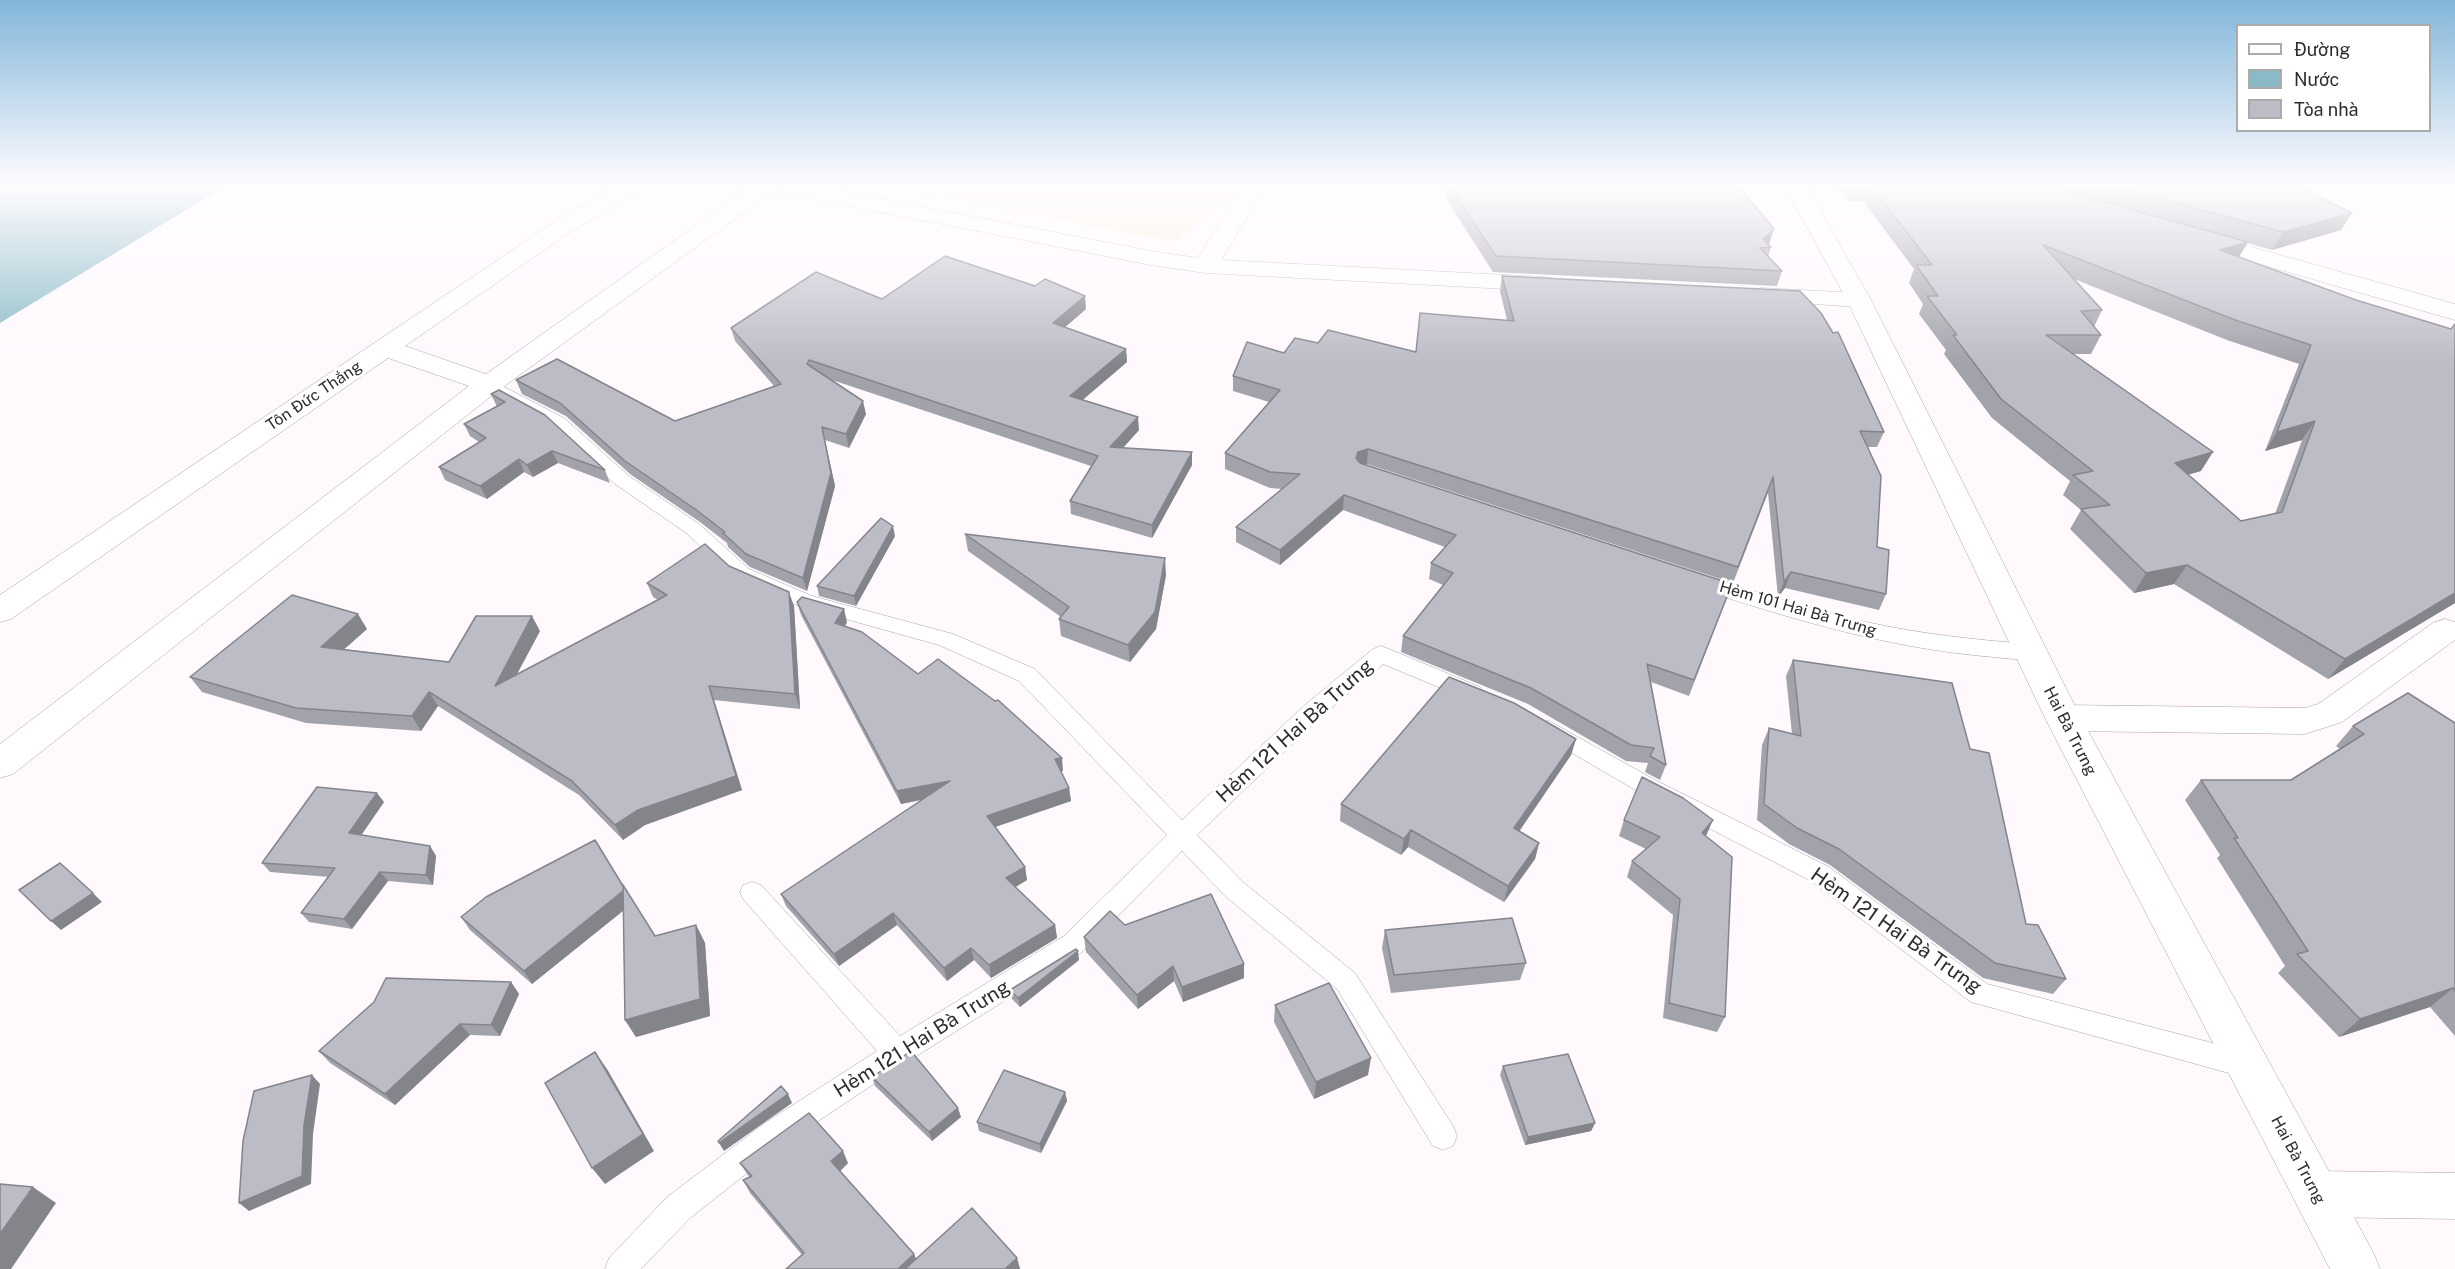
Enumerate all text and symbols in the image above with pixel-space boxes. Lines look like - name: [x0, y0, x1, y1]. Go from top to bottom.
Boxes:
- legend: [2236, 24, 2431, 132]
- text: Đường: [2294, 39, 2351, 60]
- text: Nước: [2294, 69, 2339, 90]
- text: Tòa nhà: [2294, 99, 2359, 120]
- street label: Tôn Đức Thắng: [263, 357, 365, 435]
- street label: Hẻm 101 Hai Bà Trưng: [1717, 577, 1879, 641]
- street label: Hẻm 121 Hai Bà Trưng: [1211, 654, 1379, 808]
- street label: Hai Bà Trưng: [2039, 683, 2101, 779]
- street label: Hẻm 121 Hai Bà Trưng: [1806, 863, 1986, 999]
- street label: Hẻm 121 Hai Bà Trưng: [830, 975, 1014, 1103]
- street label: Hai Bà Trưng: [2267, 1113, 2329, 1207]

